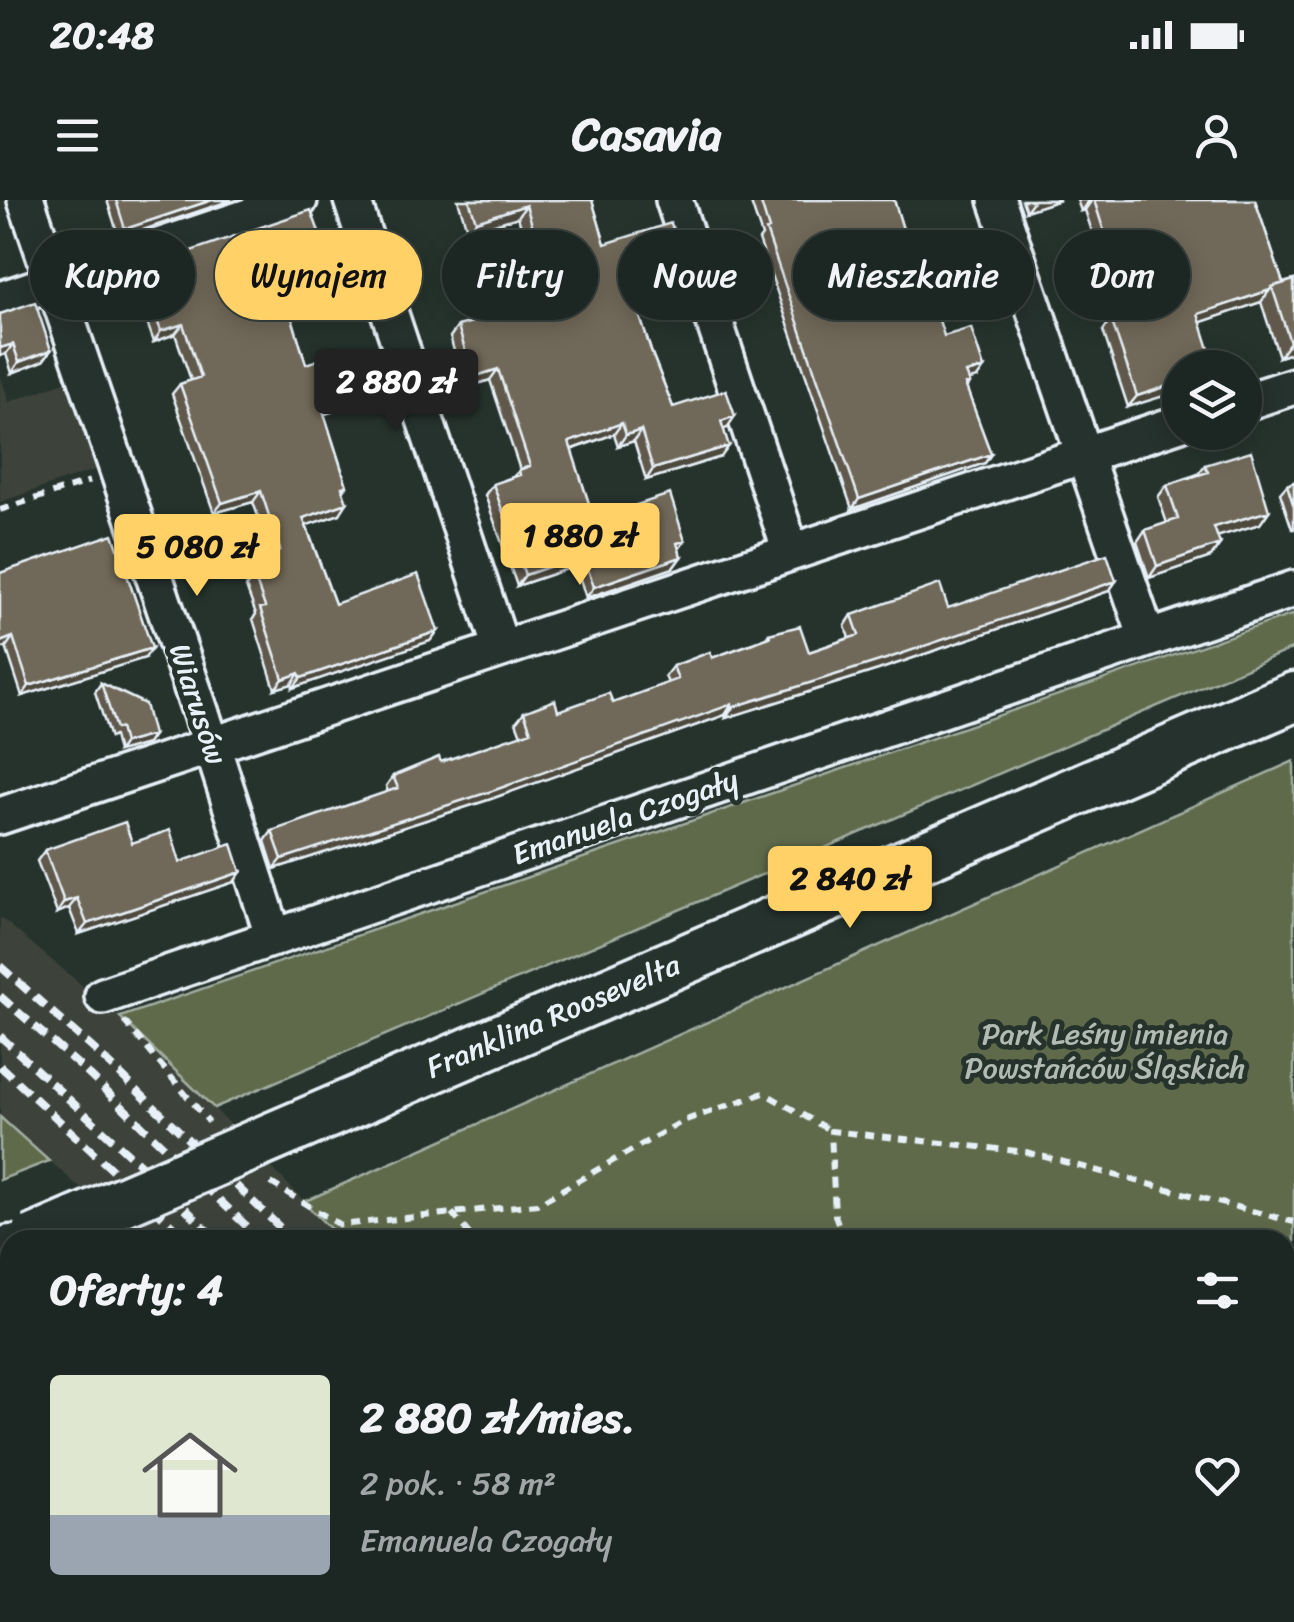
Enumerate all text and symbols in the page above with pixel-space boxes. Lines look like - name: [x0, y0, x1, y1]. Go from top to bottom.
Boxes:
- text: 20:48: [50, 2, 154, 69]
- text: Casavia: [572, 95, 722, 175]
- icon: menu: [50, 108, 105, 163]
- icon: person: [1189, 108, 1244, 163]
- chip: Kupno: [30, 230, 195, 320]
- chip: Wynajem: [215, 230, 422, 320]
- chip: Filtry: [442, 230, 598, 320]
- chip: Nowe: [618, 230, 773, 320]
- chip: Mieszkanie: [793, 230, 1034, 320]
- chip: Dom: [1054, 230, 1190, 320]
- pin: 2 880 zł: [293, 349, 499, 434]
- map controls: [1162, 350, 1262, 450]
- button: layers: [1162, 350, 1262, 450]
- text: 2 880 zł: [336, 353, 456, 410]
- pin: 1 880 zł: [477, 503, 683, 588]
- text: 1 880 zł: [523, 507, 637, 564]
- pin: 5 080 zł: [94, 514, 300, 599]
- text: 5 080 zł: [136, 518, 258, 575]
- street label: Wiarusów: [153, 636, 243, 772]
- street label: Emanuela Czogały: [504, 753, 746, 881]
- pin: 2 840 zł: [747, 846, 953, 931]
- text: 2 840 zł: [790, 850, 910, 907]
- street label: Franklina Roosevelta: [417, 938, 690, 1094]
- park label: Park Leśny imienia Powstańców Śląskich: [964, 1007, 1246, 1095]
- text: Oferty: 4: [50, 1253, 223, 1327]
- icon: filters: [1190, 1263, 1245, 1318]
- text: 2 880 zł/mies.: [360, 1381, 635, 1455]
- icon: home: [130, 1415, 250, 1535]
- icon: heart: [1190, 1448, 1245, 1503]
- text: 2 pok. · 58 m²: [360, 1455, 556, 1512]
- text: Emanuela Czogały: [360, 1512, 612, 1569]

